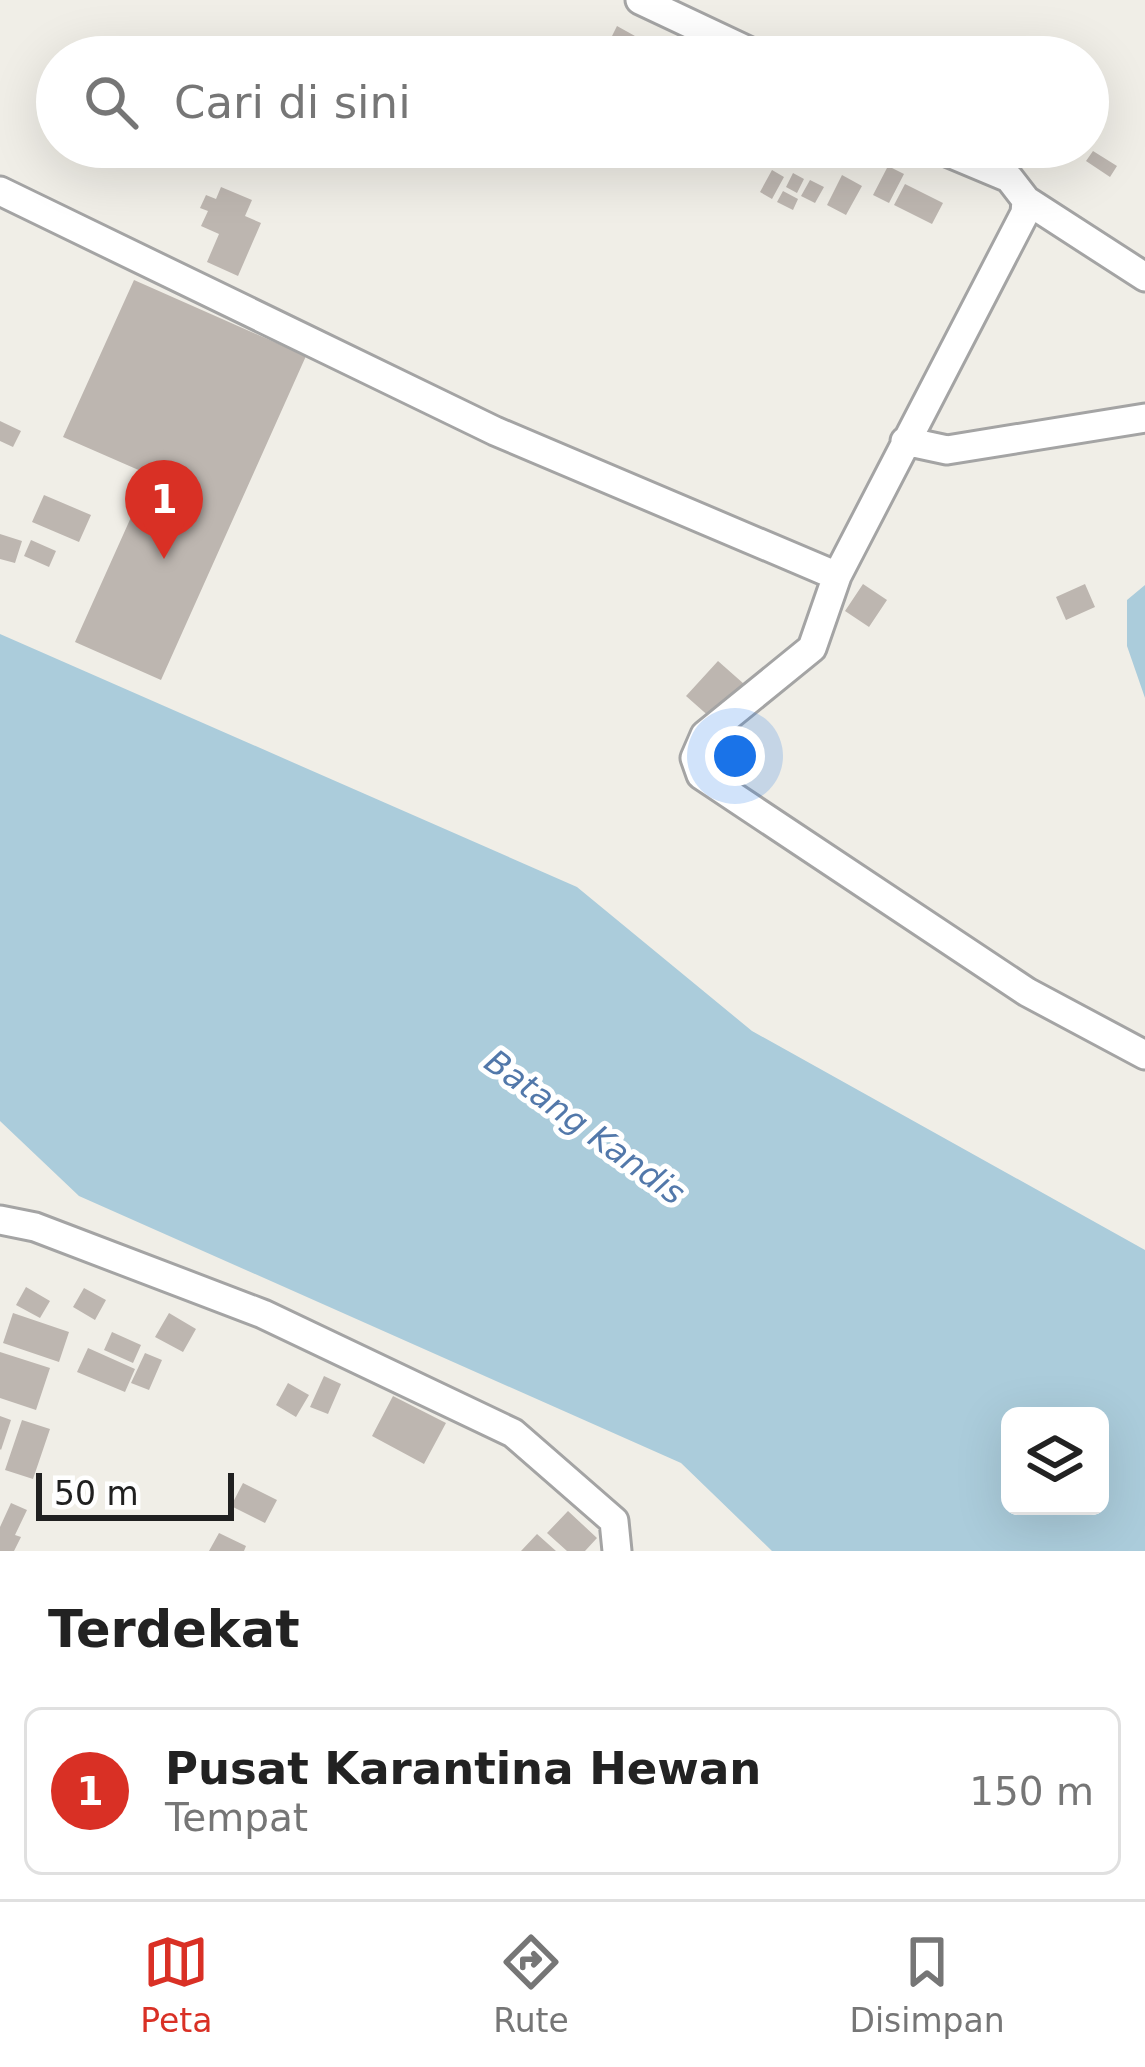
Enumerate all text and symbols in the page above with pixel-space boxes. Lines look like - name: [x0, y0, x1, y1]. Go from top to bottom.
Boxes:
- search box: [36, 36, 1109, 168]
- icon: search: [78, 69, 144, 135]
- text: Cari di sini: [174, 76, 411, 129]
- pin: 1: [125, 460, 203, 559]
- your location: [705, 726, 765, 786]
- water label: Batang Kandis: [478, 1041, 692, 1213]
- map controls: [1001, 1407, 1109, 1515]
- button: layers: [1001, 1407, 1109, 1515]
- scale bar: [36, 1467, 234, 1520]
- text: 50 m: [54, 1474, 139, 1513]
- text: Terdekat: [48, 1600, 300, 1659]
- text: Pusat Karantina Hewan: [165, 1742, 761, 1795]
- text: 1: [76, 1769, 104, 1814]
- text: 150 m: [969, 1769, 1094, 1814]
- text: Tempat: [165, 1795, 308, 1840]
- tab: Peta: [140, 1929, 213, 2040]
- tab: Rute: [493, 1929, 569, 2040]
- tab: Disimpan: [849, 1929, 1005, 2040]

